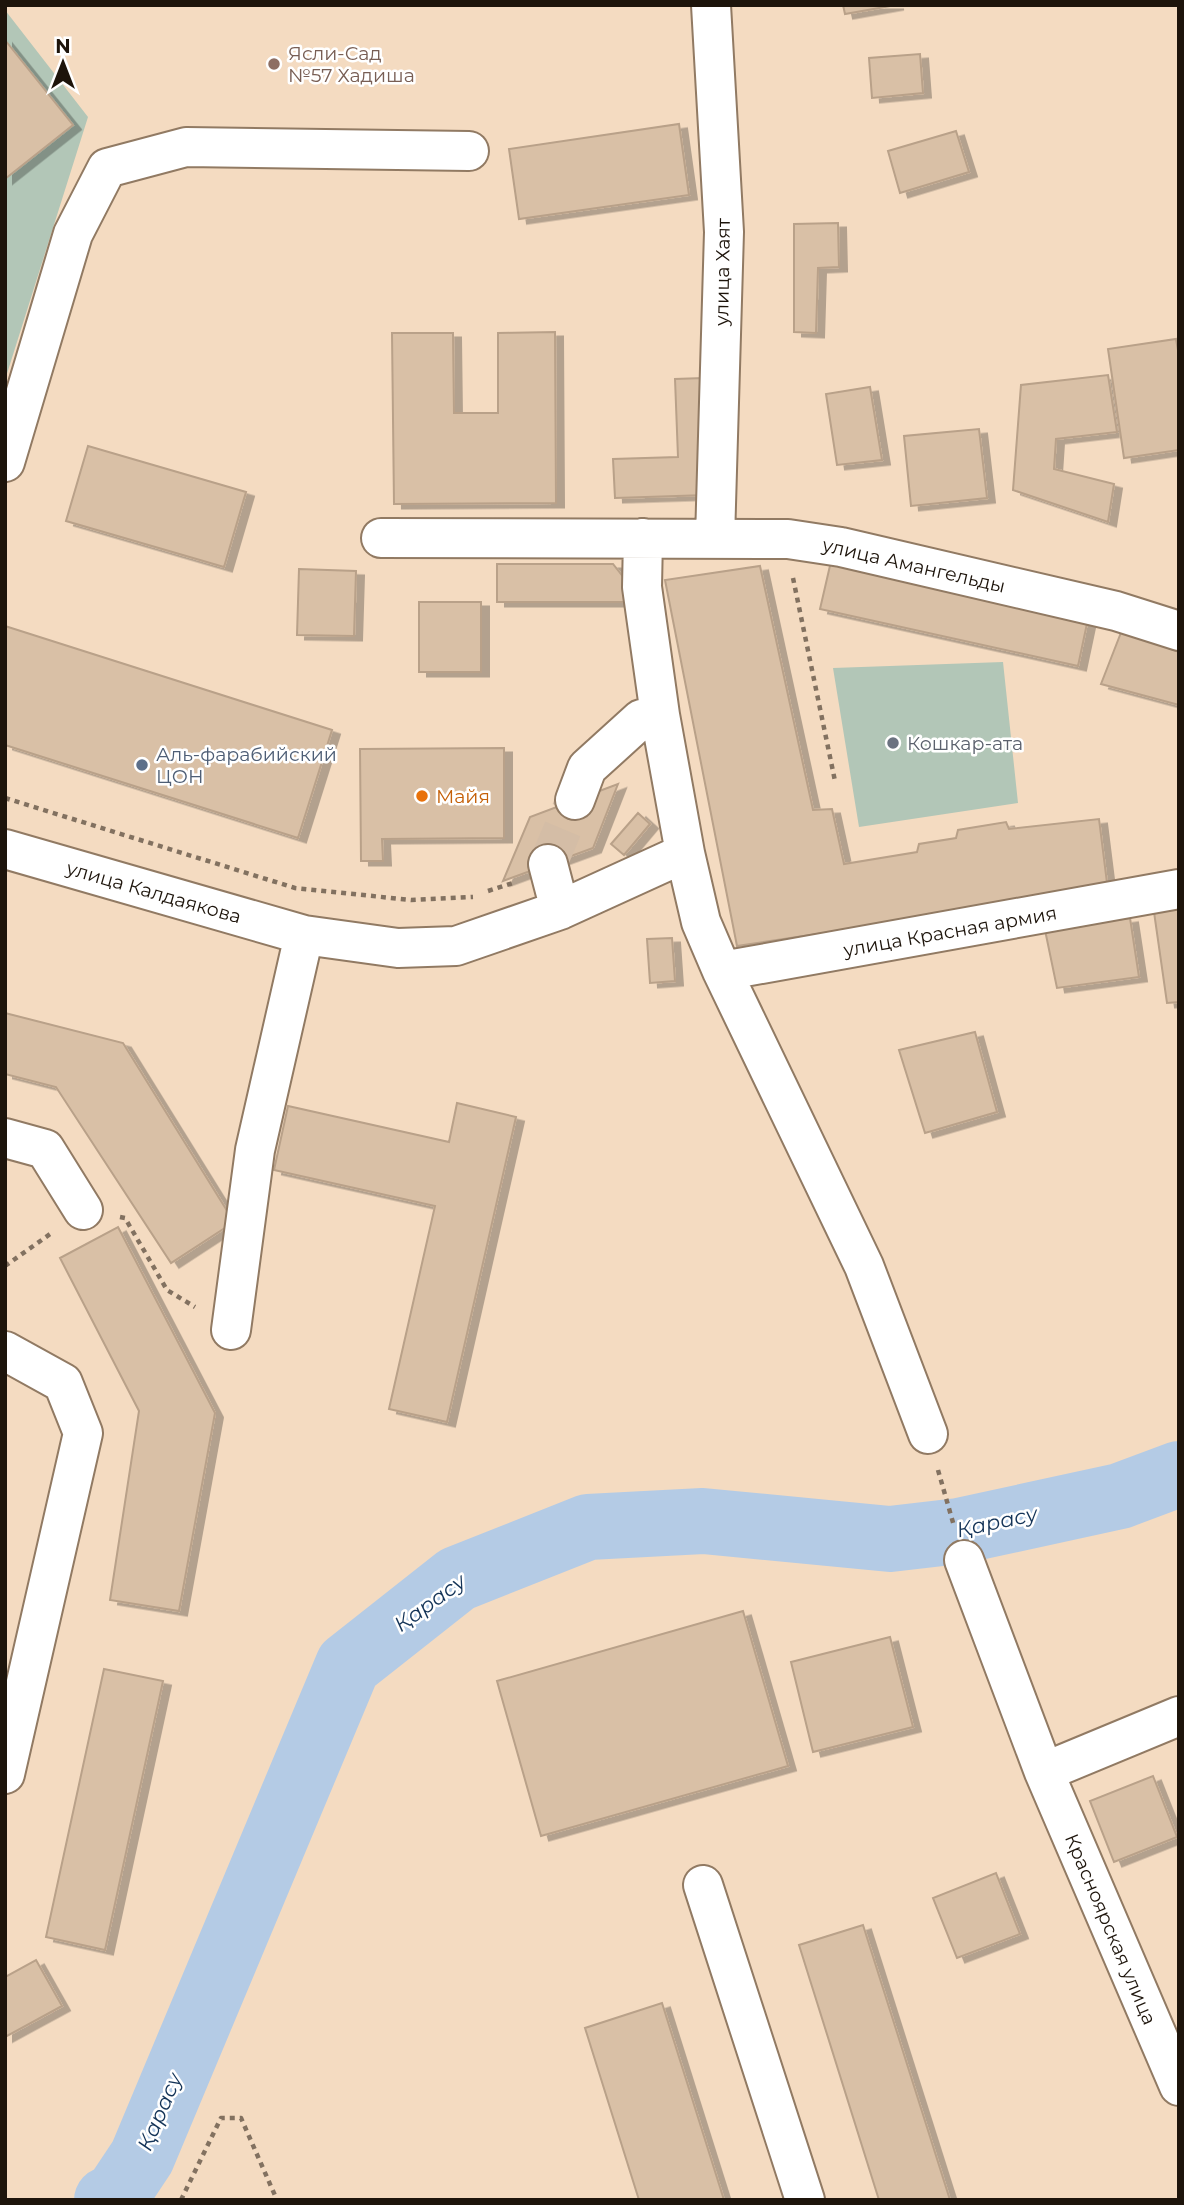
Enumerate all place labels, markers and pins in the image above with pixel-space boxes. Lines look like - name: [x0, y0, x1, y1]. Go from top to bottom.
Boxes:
- place label: Ясли-Сад №57 Хадиша: [288, 42, 415, 87]
- marker: Ясли-Сад №57 Хадиша: [266, 56, 282, 72]
- place label: Кошкар-ата: [907, 732, 1023, 755]
- marker: Кошкар-ата: [885, 735, 901, 751]
- place label: Аль-фарабийский ЦОН: [156, 743, 337, 788]
- marker: Аль-фарабийский ЦОН: [134, 757, 150, 773]
- place label: Майя: [436, 785, 490, 808]
- marker: Майя: [414, 788, 430, 804]

